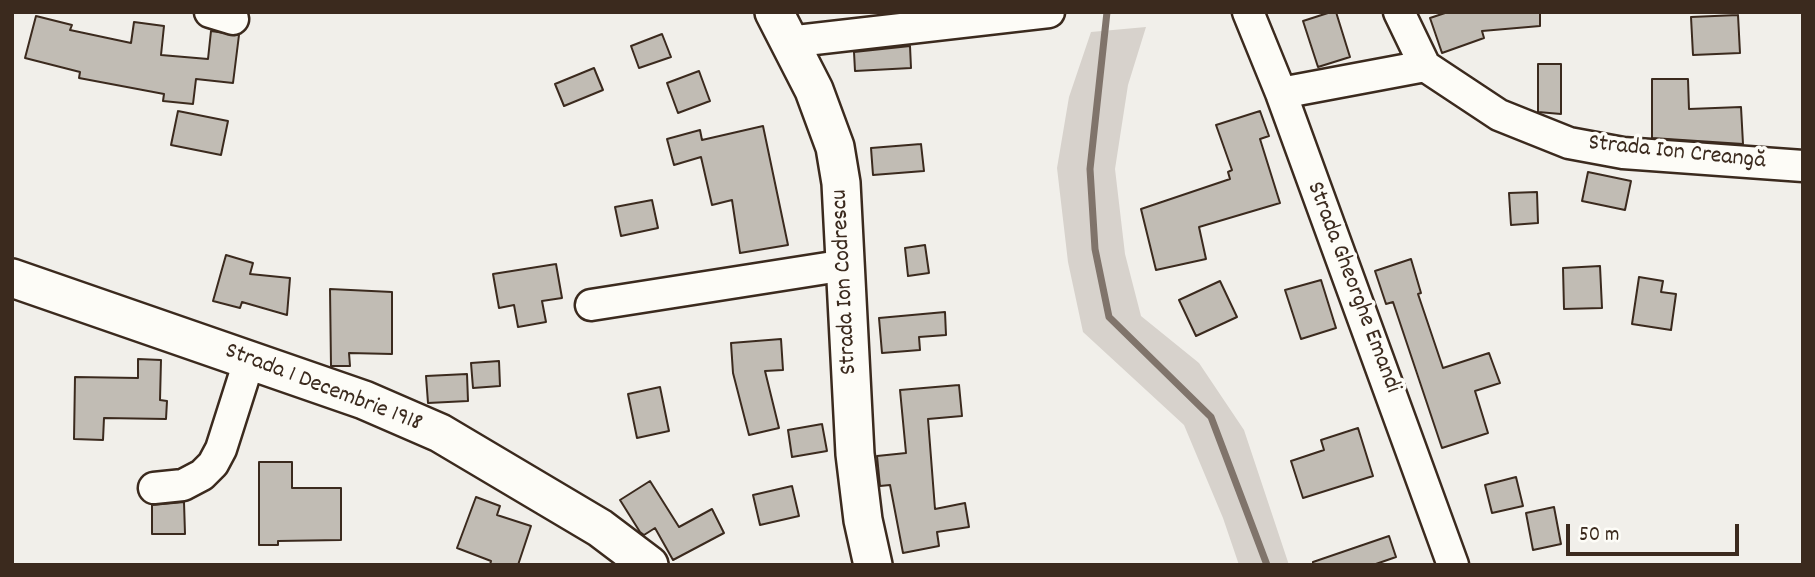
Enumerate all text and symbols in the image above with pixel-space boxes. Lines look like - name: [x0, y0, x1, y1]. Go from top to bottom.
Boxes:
- street label: Strada Ion Creangă: [1587, 130, 1767, 178]
- street label: Strada Gheorghe Emandi: [1298, 178, 1406, 398]
- street label: Strada Ion Codrescu: [827, 189, 865, 375]
- street label: Strada 1 Decembrie 1918: [220, 338, 426, 440]
- scale bar: [1570, 510, 1743, 554]
- text: 50 m: [1579, 521, 1619, 551]

